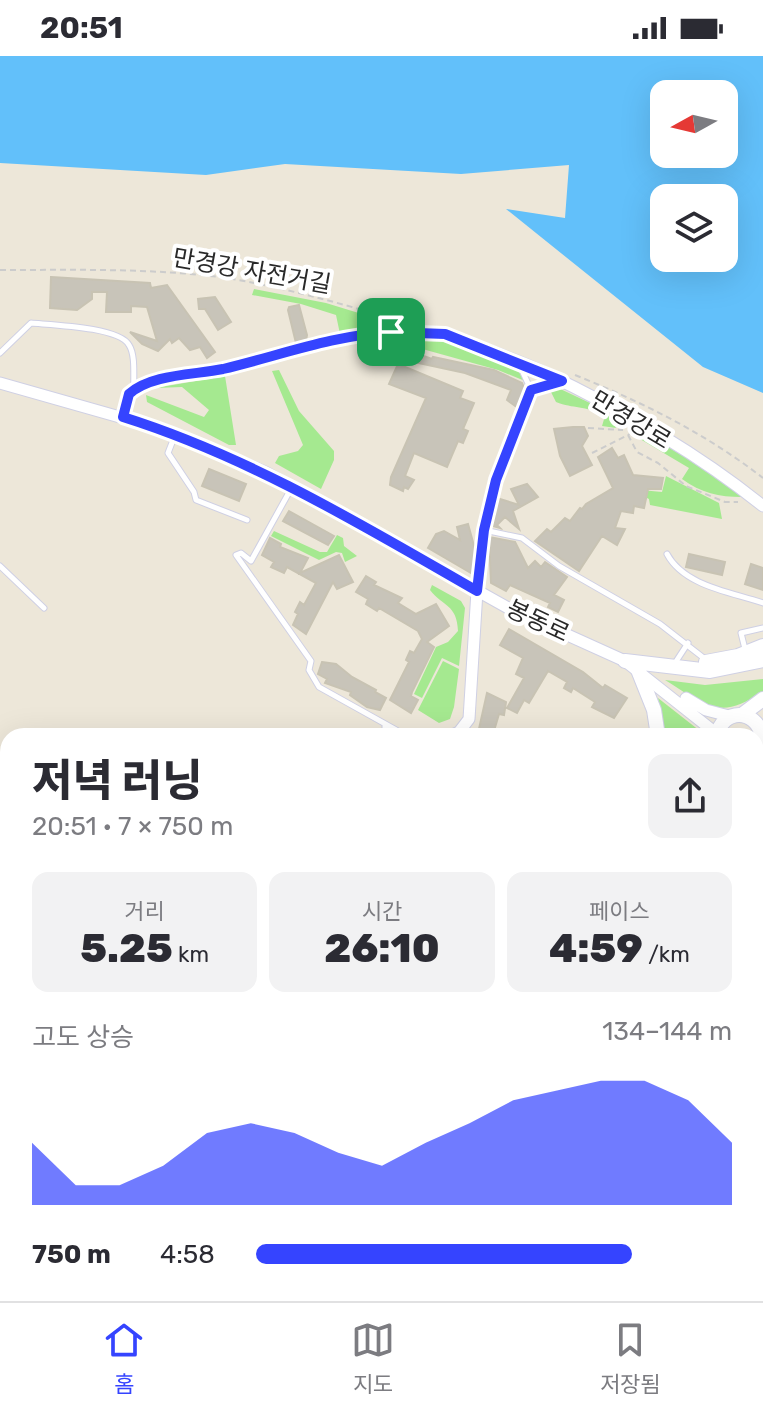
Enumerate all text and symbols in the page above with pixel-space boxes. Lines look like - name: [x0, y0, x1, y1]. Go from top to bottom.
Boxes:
- text: 20:51: [40, 10, 123, 46]
- north arrow: [650, 80, 738, 168]
- map controls: [650, 80, 738, 272]
- button: layers: [650, 184, 738, 272]
- street label: 만경강 자전거길: [171, 243, 333, 299]
- pin: [357, 298, 425, 366]
- icon: arrive: [369, 310, 413, 354]
- street label: 만경강로: [586, 385, 676, 455]
- street label: 봉동로: [502, 594, 574, 648]
- button: share: [648, 754, 732, 838]
- text: 저녁 러닝: [32, 755, 203, 807]
- text: 20:51 · 7 × 750 m: [32, 811, 233, 842]
- text: 거리: [124, 898, 165, 925]
- text: 시간: [362, 898, 402, 925]
- text: 페이스: [589, 898, 650, 925]
- text: 5.25: [80, 925, 173, 972]
- text: 26:10: [324, 925, 440, 972]
- text: 4:59: [549, 925, 643, 972]
- text: km: [173, 941, 209, 968]
- text: /km: [643, 941, 690, 968]
- text: 134–144 m: [602, 1016, 732, 1047]
- text: 고도 상승: [32, 1022, 134, 1053]
- text: 750 m: [32, 1239, 111, 1270]
- text: 4:58: [160, 1239, 215, 1270]
- tab: 홈: [102, 1318, 146, 1398]
- tab: 지도: [351, 1318, 395, 1398]
- tab: 저장됨: [600, 1318, 661, 1398]

